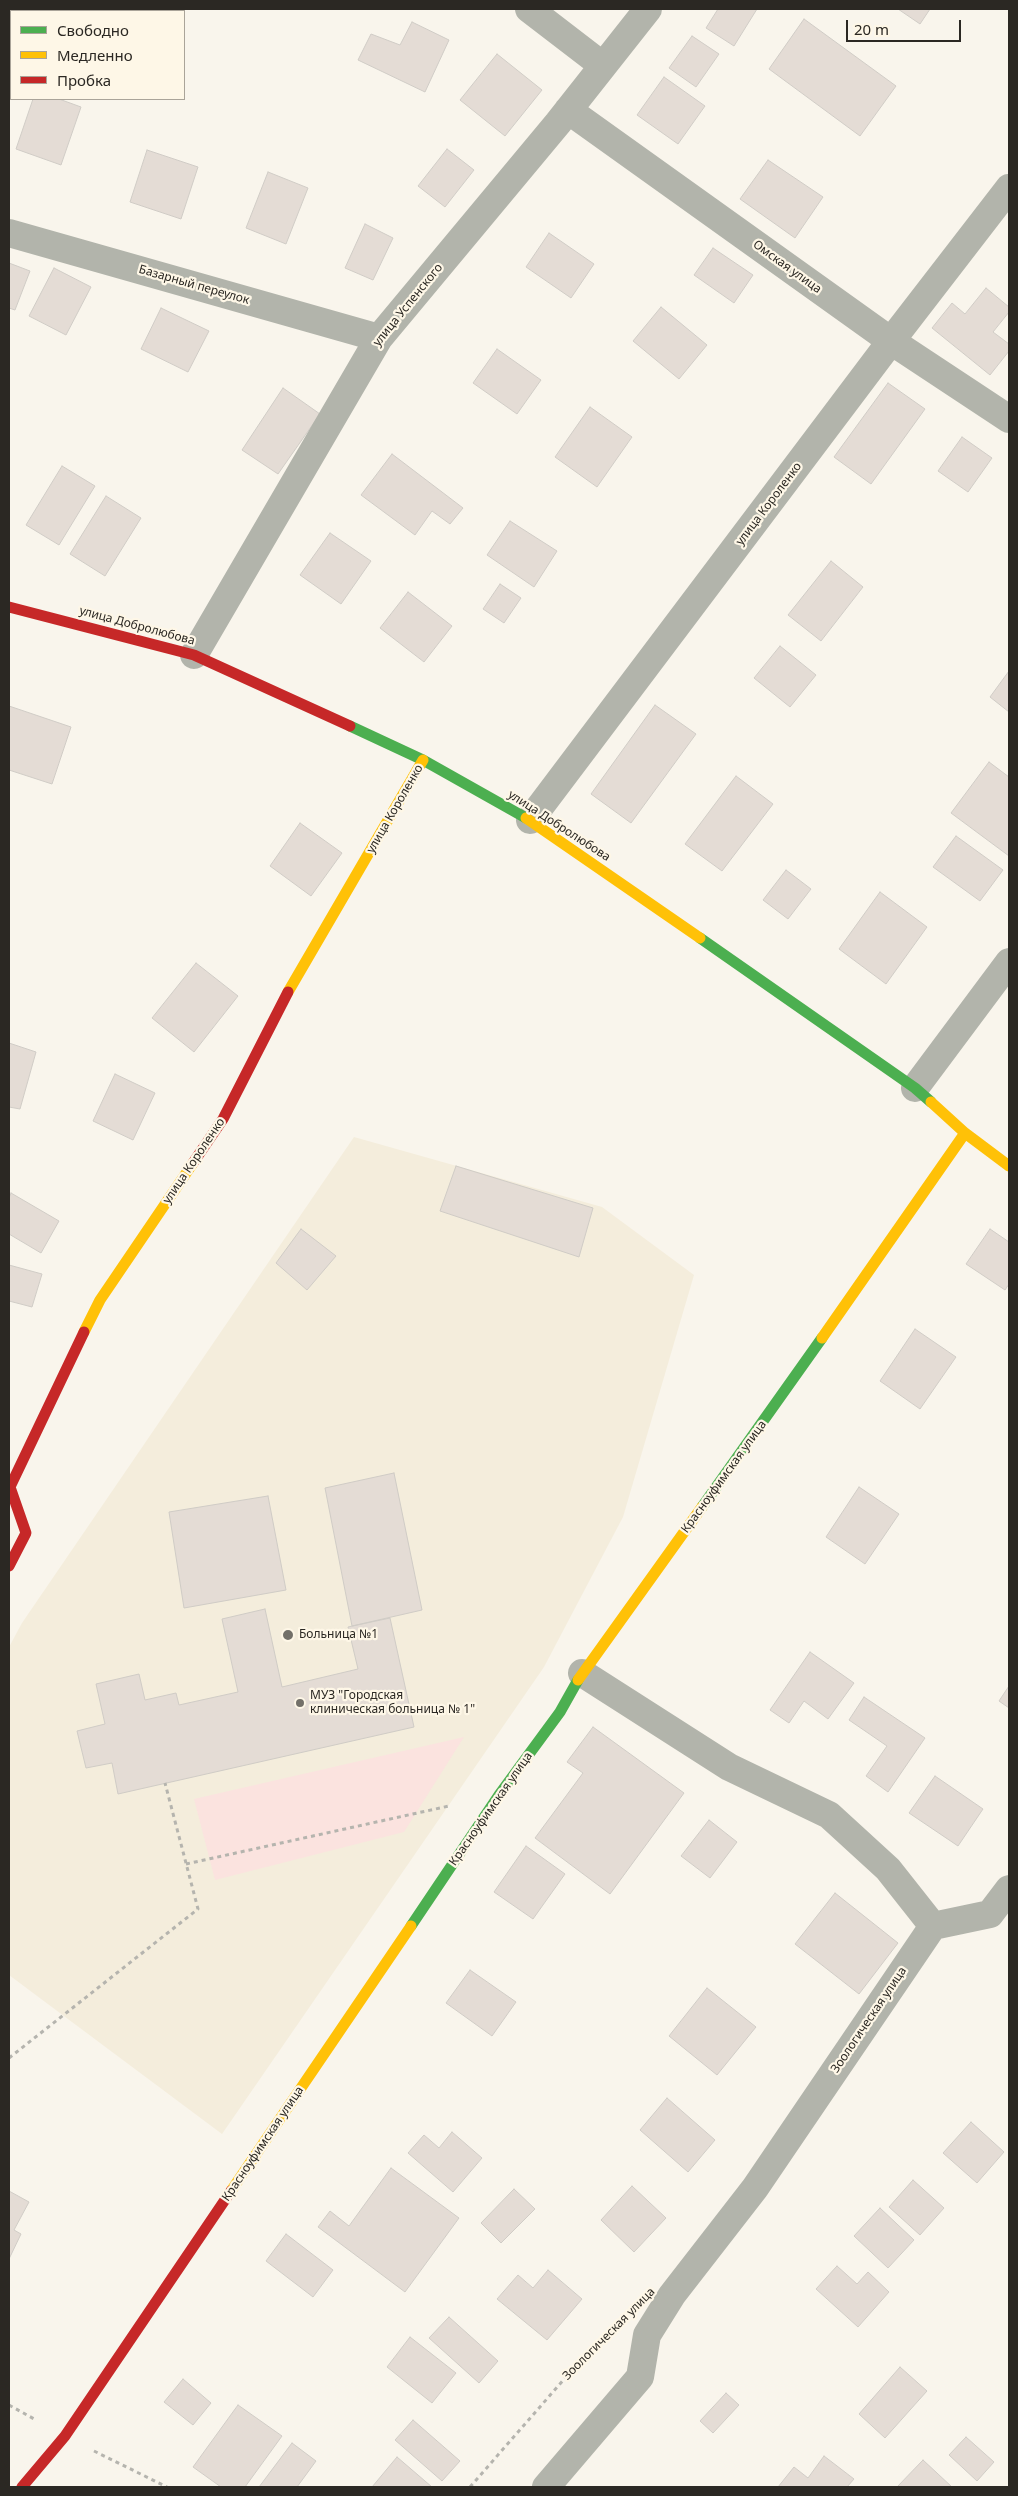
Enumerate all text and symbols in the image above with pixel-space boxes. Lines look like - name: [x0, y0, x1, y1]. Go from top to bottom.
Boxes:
- legend: [10, 10, 185, 100]
- scale bar: [848, 10, 963, 42]
- text: 20 m: [854, 19, 889, 39]
- text: Свободно: [57, 20, 129, 40]
- text: Медленно: [57, 45, 133, 65]
- text: Пробка: [57, 70, 111, 90]
- street label: Омская улица: [750, 237, 824, 297]
- street label: улица Успенского: [370, 261, 446, 349]
- street label: Базарный переулок: [137, 262, 251, 308]
- street label: улица Короленко: [733, 460, 805, 548]
- street label: улица Добролюбова: [78, 604, 196, 648]
- street label: улица Короленко: [364, 762, 426, 856]
- street label: улица Добролюбова: [505, 788, 613, 864]
- street label: улица Короленко: [160, 1115, 228, 1207]
- street label: Красноуфимская улица: [678, 1418, 770, 1536]
- marker: Больница №1: [281, 1628, 295, 1642]
- place label: Больница №1: [299, 1628, 378, 1642]
- place label: МУЗ "Городская клиническая больница № 1": [310, 1689, 475, 1717]
- marker: МУЗ "Городская клиническая больница № 1": [294, 1697, 306, 1709]
- street label: Красноуфимская улица: [446, 1749, 536, 1869]
- street label: Зоологическая улица: [828, 1964, 910, 2076]
- street label: Красноуфимская улица: [219, 2084, 307, 2204]
- street label: Зоологическая улица: [560, 2285, 658, 2383]

